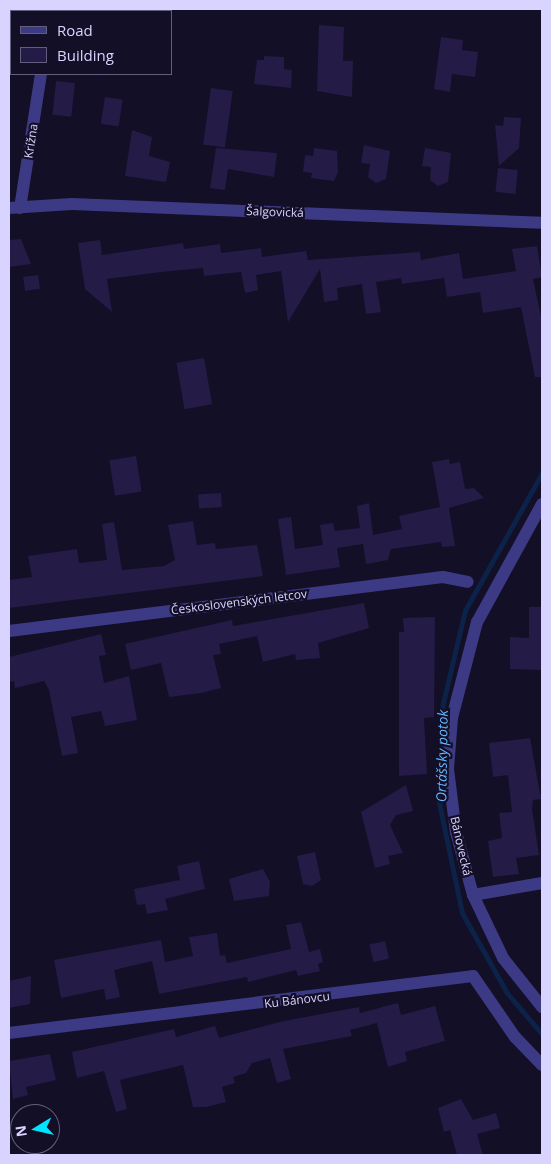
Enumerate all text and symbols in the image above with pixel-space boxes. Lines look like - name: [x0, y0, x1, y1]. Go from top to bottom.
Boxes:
- legend: [10, 10, 172, 75]
- text: Road: [57, 20, 93, 40]
- text: Building: [57, 45, 114, 65]
- street label: Krížna: [21, 123, 41, 159]
- street label: Šalgovická: [246, 204, 304, 220]
- street label: Československých letcov: [170, 587, 308, 617]
- water label: Ortášsky potok: [433, 710, 451, 802]
- street label: Bánovecká: [447, 815, 475, 877]
- street label: Ku Bánovcu: [263, 989, 331, 1011]
- north arrow: [10, 1104, 60, 1154]
- text: N: [10, 1124, 31, 1138]

